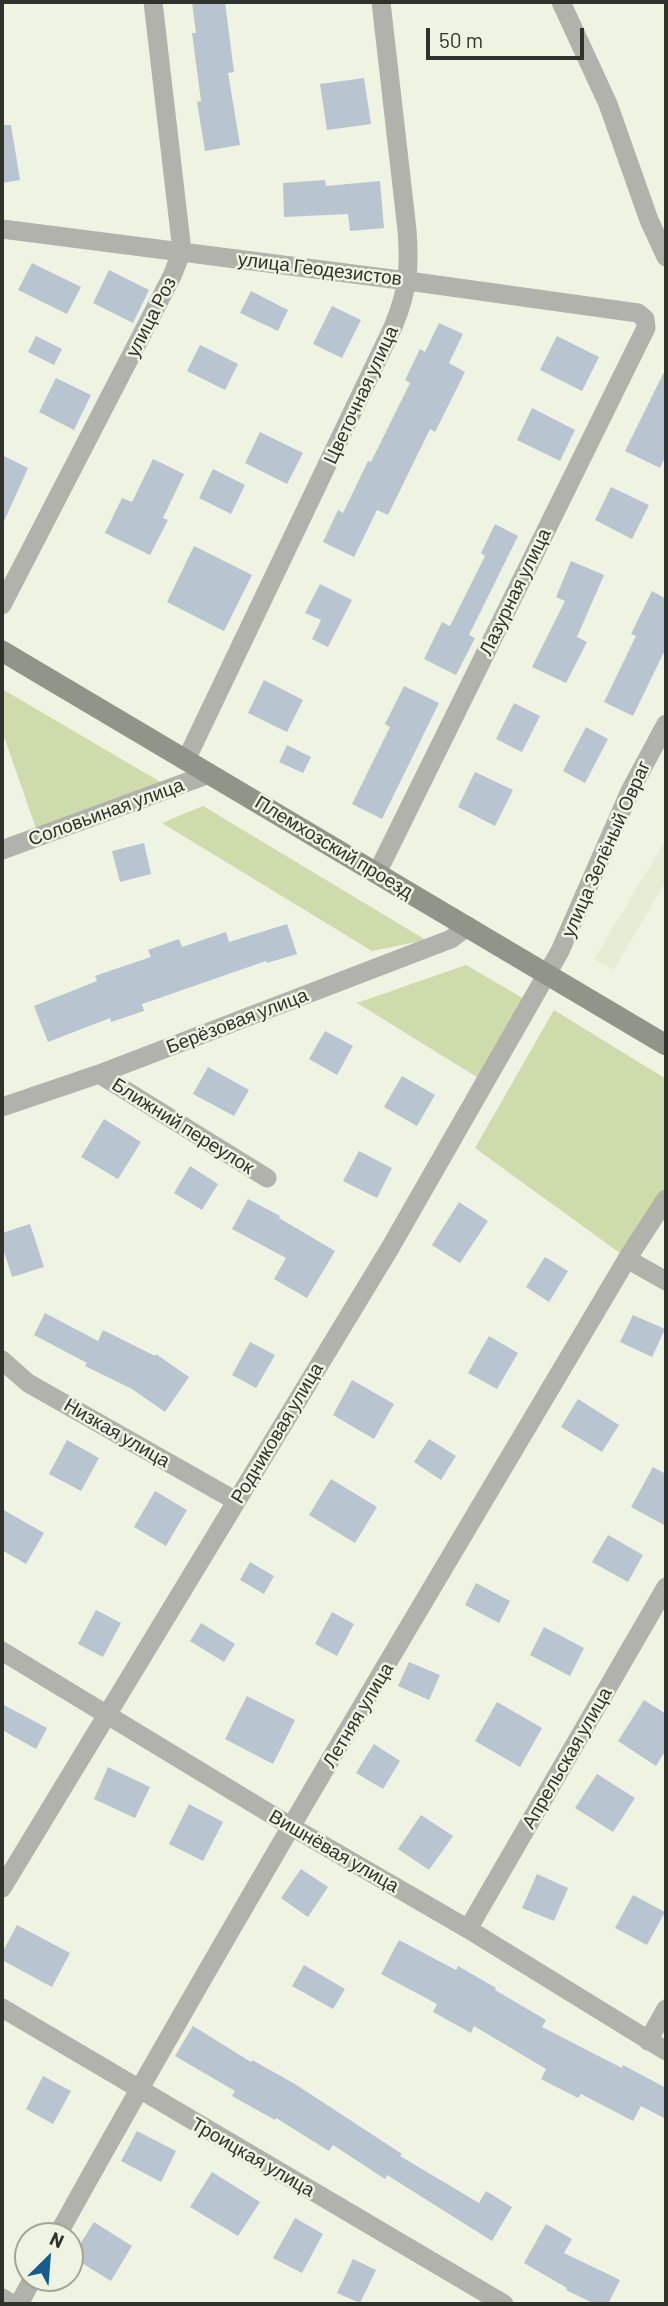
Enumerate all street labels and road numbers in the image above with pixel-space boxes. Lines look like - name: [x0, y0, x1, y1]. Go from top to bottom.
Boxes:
- street label: улица Геодезистов: [237, 248, 403, 290]
- street label: улица Роз: [121, 273, 181, 361]
- street label: Цветочная улица: [319, 322, 403, 468]
- street label: Лазурная улица: [474, 525, 556, 659]
- street label: улица Зелёный Овраг: [557, 757, 655, 941]
- street label: Соловьиная улица: [25, 773, 187, 851]
- street label: Племхозский проезд: [251, 791, 417, 903]
- street label: Берёзовая улица: [163, 983, 311, 1059]
- street label: Ближний переулок: [108, 1073, 258, 1179]
- street label: Родниковая улица: [226, 1359, 328, 1507]
- street label: Низкая улица: [60, 1393, 174, 1473]
- street label: Летняя улица: [318, 1658, 398, 1772]
- street label: Апрельская улица: [517, 1683, 617, 1833]
- street label: Вишнёвая улица: [265, 1805, 403, 1897]
- street label: Троицкая улица: [187, 2112, 319, 2202]

